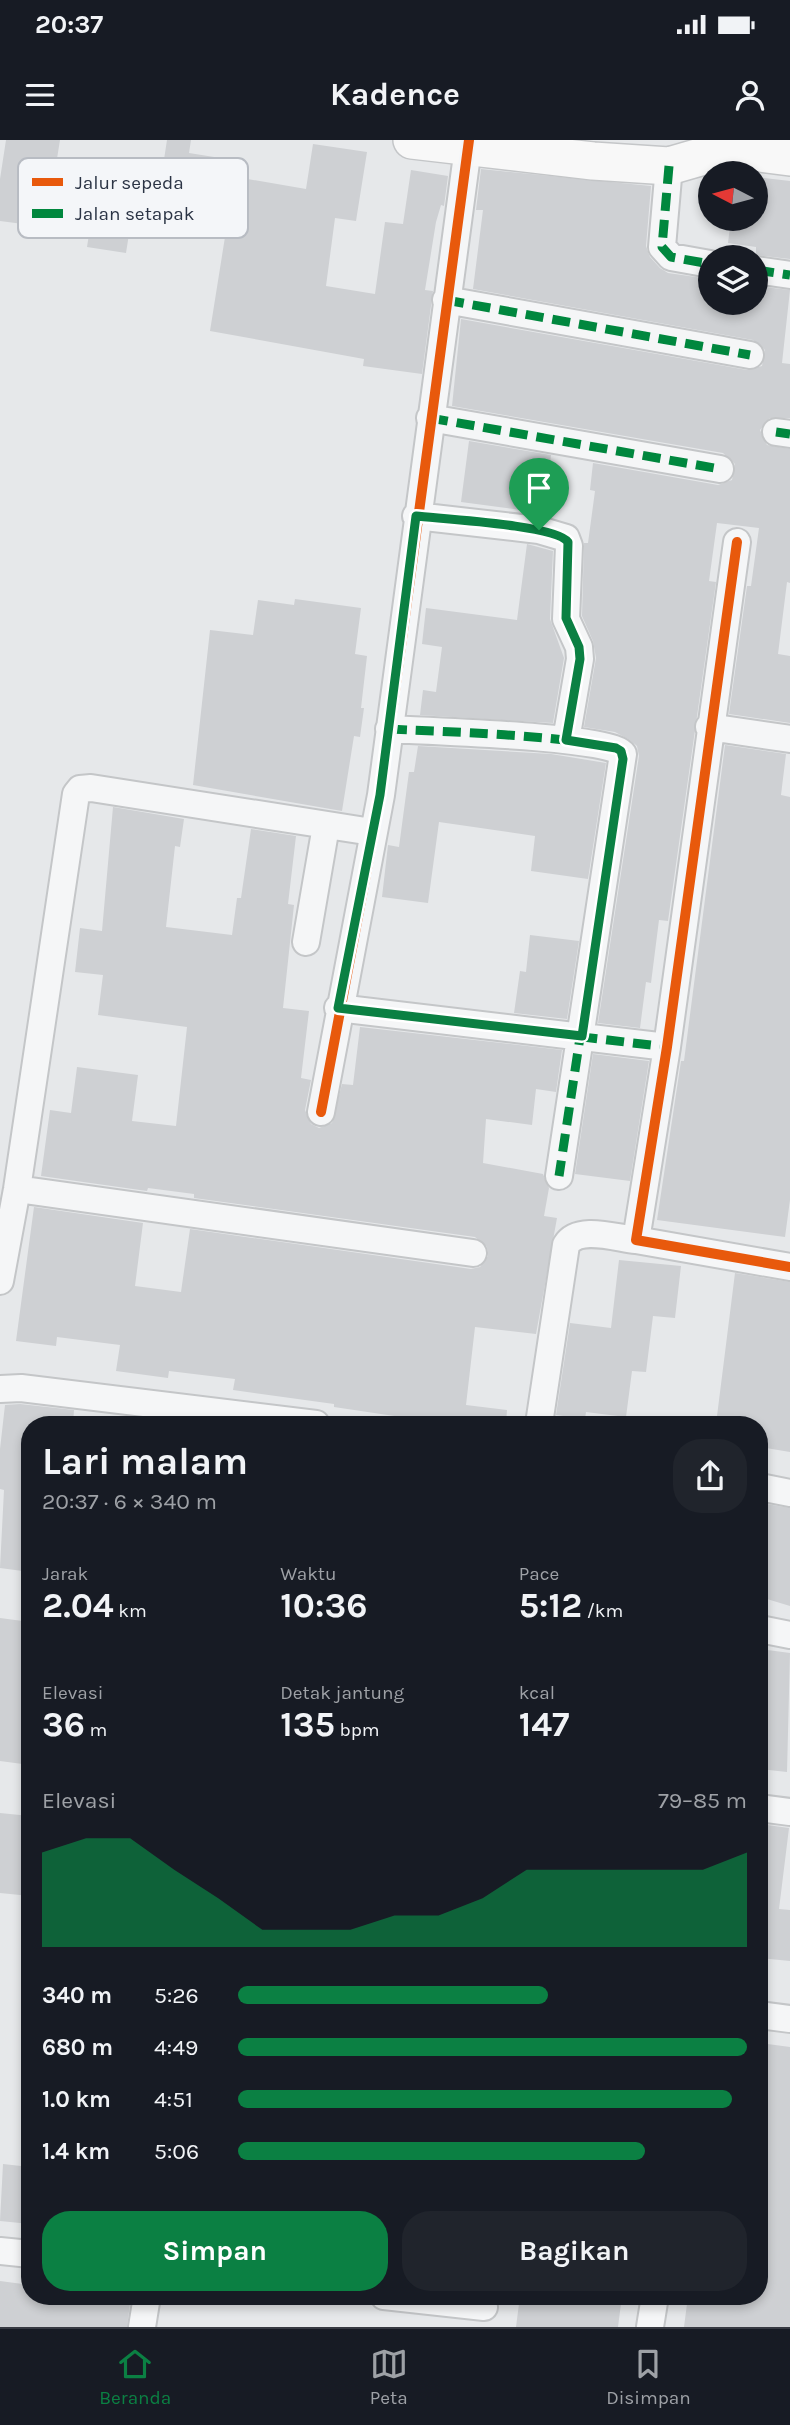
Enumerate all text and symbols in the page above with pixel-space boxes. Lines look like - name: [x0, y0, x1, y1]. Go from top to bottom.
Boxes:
- text: 20:37: [35, 9, 103, 40]
- icon: menu: [21, 76, 59, 114]
- text: Kadence: [330, 76, 460, 113]
- icon: person: [731, 76, 769, 114]
- legend: [18, 158, 248, 238]
- north arrow: [698, 161, 768, 231]
- map controls: [698, 161, 768, 315]
- text: Jalur sepeda: [75, 172, 184, 194]
- text: Jalan setapak: [75, 203, 195, 225]
- button: layers: [698, 245, 768, 315]
- pin: [509, 458, 569, 530]
- icon: arrive: [520, 469, 558, 507]
- text: Lari malam: [42, 1439, 248, 1484]
- button: share: [673, 1439, 747, 1513]
- text: 20:37 · 6 × 340 m: [42, 1488, 217, 1515]
- text: Jarak: [42, 1563, 88, 1585]
- text: Waktu: [280, 1563, 337, 1585]
- text: Pace: [519, 1563, 559, 1585]
- text: 2.04: [42, 1585, 114, 1626]
- text: 10:36: [280, 1585, 367, 1626]
- text: 5:12: [519, 1585, 582, 1626]
- text: km: [114, 1600, 147, 1622]
- text: /km: [582, 1600, 623, 1622]
- text: Elevasi: [42, 1682, 103, 1704]
- text: Detak jantung: [280, 1682, 404, 1704]
- text: kcal: [519, 1682, 555, 1704]
- text: 36: [42, 1704, 85, 1745]
- text: 135: [280, 1704, 335, 1745]
- text: 147: [519, 1704, 569, 1745]
- text: m: [85, 1719, 107, 1741]
- text: bpm: [335, 1719, 380, 1741]
- text: Elevasi: [42, 1787, 116, 1814]
- text: 79–85 m: [658, 1787, 747, 1814]
- text: 340 m: [42, 1982, 112, 2009]
- text: 5:26: [154, 1982, 199, 2009]
- text: 680 m: [42, 2034, 113, 2061]
- text: 4:49: [154, 2034, 198, 2061]
- text: 1.0 km: [42, 2086, 111, 2113]
- text: 4:51: [154, 2086, 193, 2113]
- text: 1.4 km: [42, 2138, 110, 2165]
- text: 5:06: [154, 2138, 199, 2165]
- button: Simpan: [42, 2211, 388, 2291]
- button: Bagikan: [402, 2211, 747, 2291]
- tab: Beranda: [99, 2345, 171, 2409]
- tab: Peta: [370, 2345, 408, 2409]
- tab: Disimpan: [606, 2345, 691, 2409]

